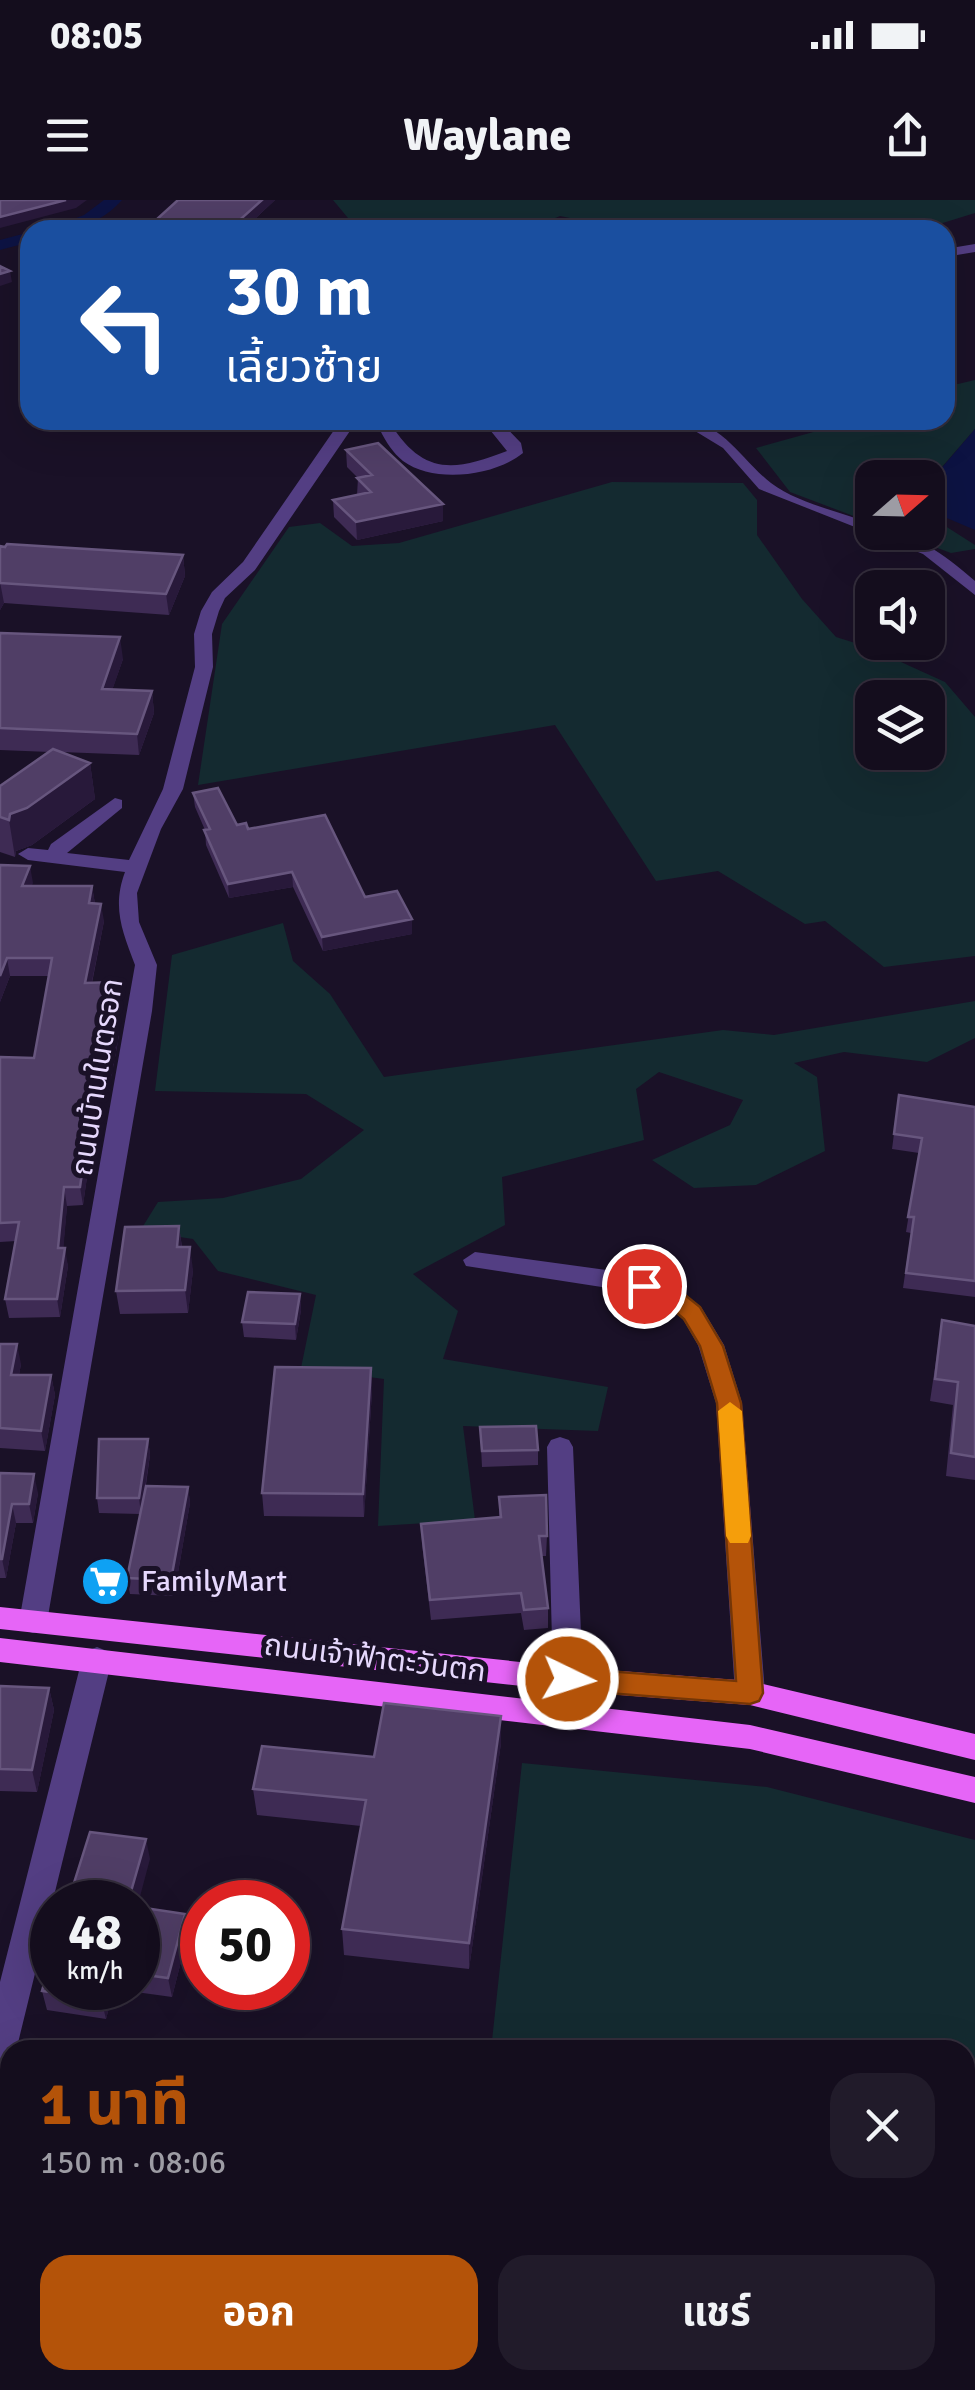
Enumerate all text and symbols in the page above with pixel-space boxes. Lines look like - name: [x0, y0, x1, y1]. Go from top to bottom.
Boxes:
- text: 08:05: [50, 12, 143, 59]
- icon: menu: [40, 108, 95, 163]
- text: Waylane: [403, 108, 572, 163]
- icon: share: [880, 108, 935, 163]
- text: 30 m: [225, 248, 373, 334]
- icon: left: [60, 260, 190, 390]
- text: เลี้ยวซ้าย: [225, 340, 382, 395]
- north arrow: [855, 460, 945, 550]
- map controls: [855, 460, 945, 770]
- button: sound: [855, 570, 945, 660]
- button: layers: [855, 680, 945, 770]
- street label: ถนนบ้านในตรอก: [64, 976, 131, 1178]
- pin: [602, 1244, 687, 1329]
- icon: arrive: [617, 1259, 672, 1314]
- supermarket icon: FamilyMart: [80, 1555, 132, 1607]
- place label: FamilyMart: [141, 1563, 287, 1600]
- street label: ถนนเจ้าฟ้าตะวันตก: [262, 1627, 488, 1690]
- position arrow: [516, 1627, 620, 1731]
- speed limit sign: 50: [180, 1880, 310, 2010]
- text: 48: [68, 1902, 122, 1964]
- text: km/h: [67, 1955, 123, 1986]
- text: 1 นาที: [40, 2068, 189, 2142]
- button: close: [830, 2073, 935, 2178]
- text: 150 m · 08:06: [40, 2143, 226, 2182]
- button: ออก: [40, 2255, 478, 2370]
- button: แชร์: [498, 2255, 935, 2370]

